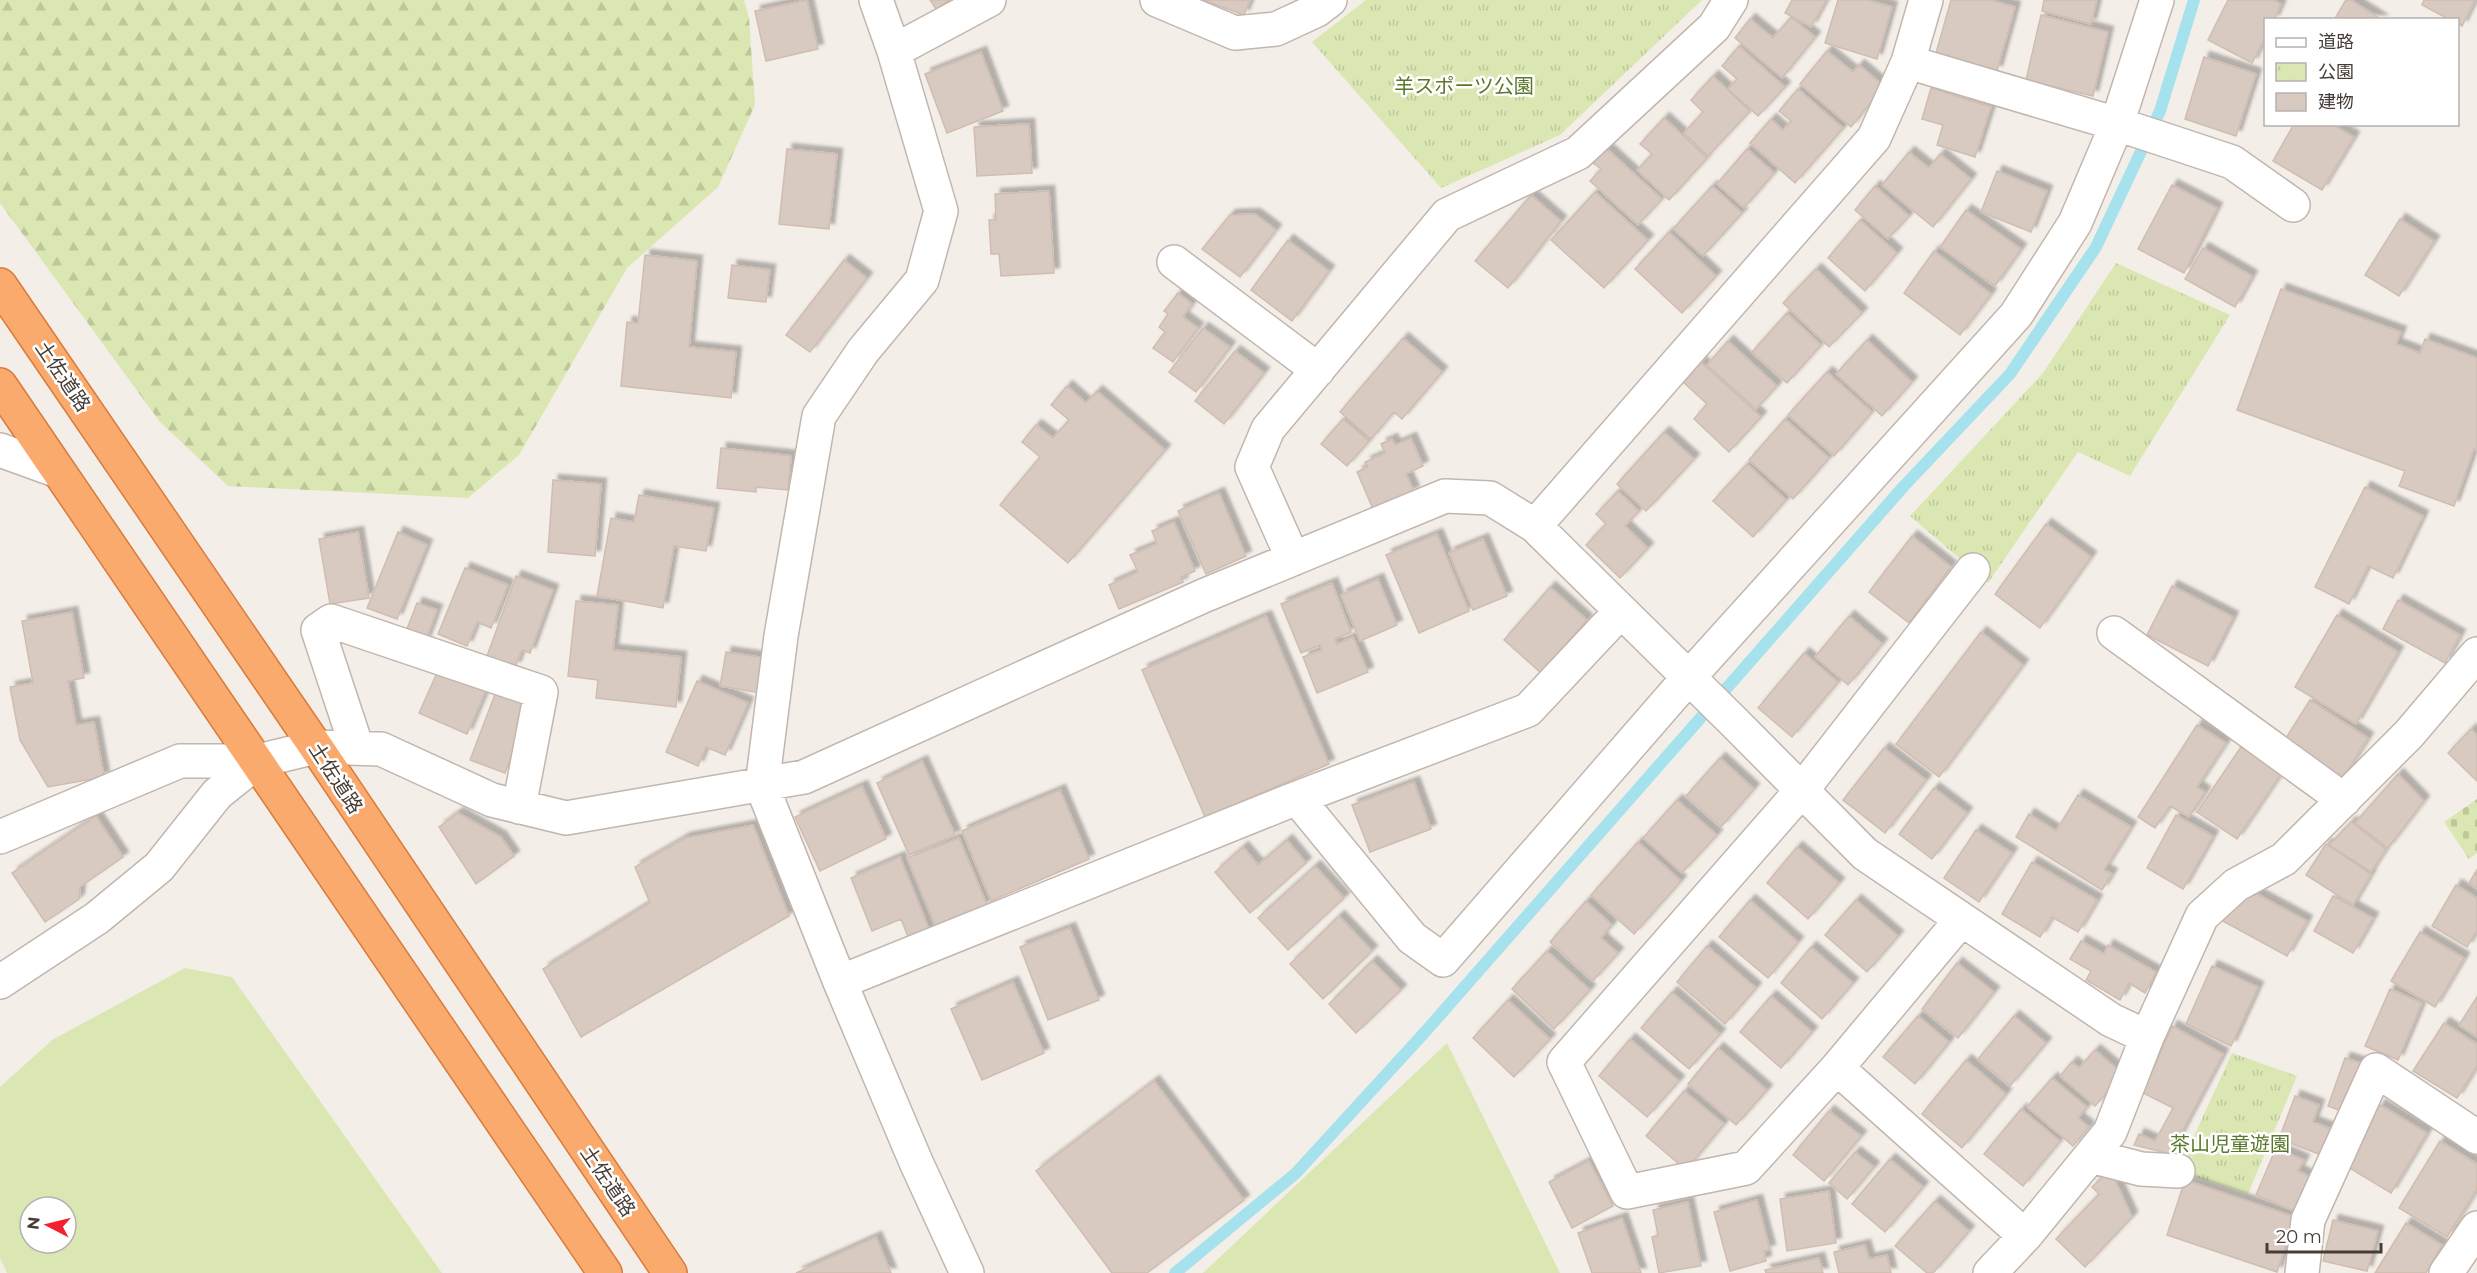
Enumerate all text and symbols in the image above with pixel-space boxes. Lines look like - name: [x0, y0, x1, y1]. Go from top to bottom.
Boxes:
- legend: [2264, 18, 2459, 126]
- text: 道路: [2318, 31, 2354, 53]
- text: 公園: [2318, 61, 2354, 83]
- park label: 羊スポーツ公園: [1394, 74, 1534, 98]
- text: 建物: [2318, 91, 2354, 113]
- street label: 土佐道路: [31, 336, 95, 416]
- street label: 土佐道路: [304, 738, 368, 818]
- park label: 茶山児童遊園: [2170, 1132, 2290, 1156]
- street label: 土佐道路: [576, 1141, 640, 1221]
- north arrow: [18, 1195, 78, 1255]
- text: N: [23, 1216, 44, 1231]
- scale bar: [2267, 1216, 2381, 1254]
- text: 20 m: [2276, 1226, 2322, 1248]

